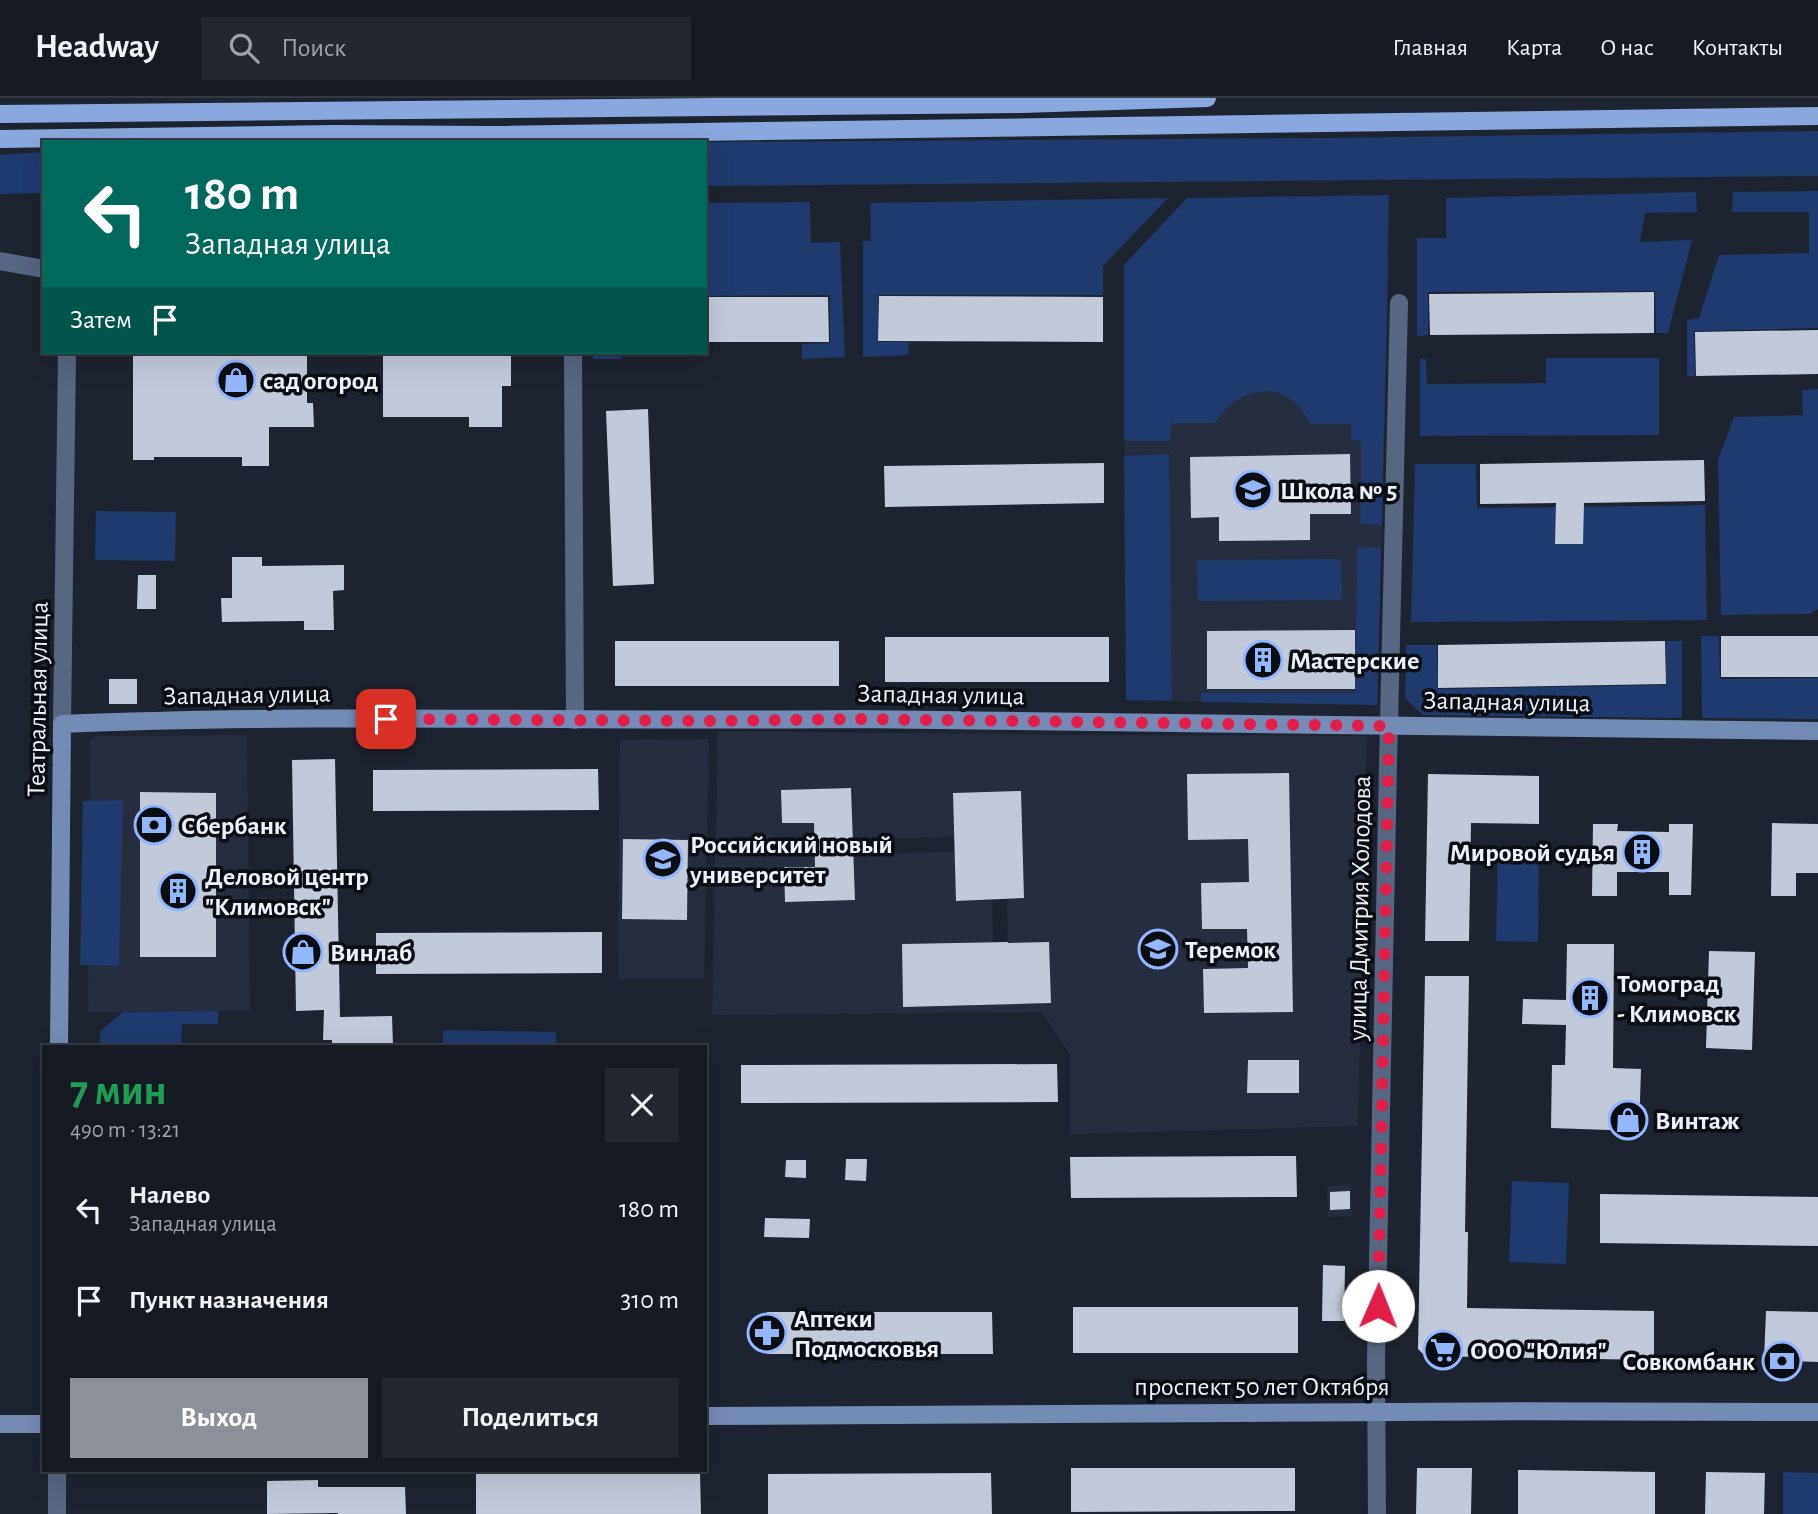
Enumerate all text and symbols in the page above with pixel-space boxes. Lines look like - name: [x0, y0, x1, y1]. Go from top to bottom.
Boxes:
- search box: [201, 17, 691, 80]
- icon: search: [225, 29, 263, 67]
- text: Headway: [35, 31, 159, 64]
- text: Поиск: [281, 35, 346, 61]
- text: Главная: [1393, 36, 1468, 60]
- text: Карта: [1506, 36, 1562, 60]
- text: О нас: [1600, 36, 1654, 60]
- text: Контакты: [1692, 36, 1783, 60]
- icon: left: [70, 168, 161, 259]
- text: 180 m: [185, 170, 299, 219]
- text: Западная улица: [185, 228, 391, 260]
- icon: arrive: [146, 301, 184, 339]
- text: Затем: [70, 307, 132, 333]
- shop icon: сад огород: [215, 359, 257, 401]
- place label: сад огород: [263, 368, 378, 394]
- school or university icon: Школа № 5: [1232, 469, 1274, 511]
- place label: Школа № 5: [1280, 478, 1397, 504]
- street label: Театральная улица: [23, 601, 53, 797]
- building icon: Мастерские: [1242, 639, 1284, 681]
- place label: Мастерские: [1290, 648, 1419, 674]
- street label: Западная улица: [163, 681, 331, 709]
- street label: Западная улица: [857, 681, 1025, 709]
- street label: Западная улица: [1423, 688, 1591, 716]
- pin: [356, 689, 416, 749]
- icon: arrive: [367, 700, 405, 738]
- street label: улица Дмитрия Холодова: [1345, 775, 1375, 1042]
- bank icon: Сбербанк: [133, 804, 175, 846]
- place label: Сбербанк: [181, 813, 287, 839]
- building icon: Мировой судья: [1621, 831, 1663, 873]
- place label: Российский новый университет: [689, 832, 893, 888]
- school or university icon: Российский новый университет: [642, 838, 684, 880]
- place label: Мировой судья: [1450, 840, 1615, 866]
- place label: Деловой центр "Климовск": [205, 864, 369, 920]
- building icon: Деловой центр "Климовск": [157, 870, 199, 912]
- school or university icon: Теремок: [1137, 928, 1179, 970]
- shop icon: Винлаб: [282, 931, 324, 973]
- place label: Теремок: [1185, 937, 1276, 963]
- place label: Винлаб: [330, 940, 412, 966]
- place label: Томоград - Климовск: [1617, 971, 1737, 1027]
- building icon: Томоград - Климовск: [1569, 977, 1611, 1019]
- button: close: [605, 1068, 679, 1142]
- text: 7 мин: [70, 1070, 167, 1112]
- shop icon: Винтаж: [1607, 1099, 1649, 1141]
- place label: Винтаж: [1655, 1108, 1740, 1134]
- text: 490 m · 13:21: [70, 1119, 180, 1142]
- text: Налево: [129, 1182, 210, 1208]
- icon: left: [70, 1191, 108, 1229]
- text: 180 m: [619, 1196, 679, 1222]
- text: Западная улица: [129, 1213, 277, 1236]
- position arrow: [1341, 1269, 1415, 1343]
- icon: arrive: [70, 1282, 108, 1320]
- text: Пункт назначения: [129, 1287, 329, 1313]
- text: 310 m: [621, 1287, 679, 1313]
- place label: Аптеки Подмосковья: [794, 1306, 939, 1362]
- pharmacy icon: Аптеки Подмосковья: [746, 1312, 788, 1354]
- supermarket icon: ООО "Юлия": [1422, 1329, 1464, 1371]
- place label: ООО "Юлия": [1470, 1338, 1607, 1364]
- bank icon: Совкомбанк: [1761, 1340, 1803, 1382]
- place label: Совкомбанк: [1622, 1349, 1755, 1375]
- street label: проспект 50 лет Октября: [1134, 1374, 1390, 1400]
- button: Выход: [70, 1378, 368, 1458]
- button: Поделиться: [382, 1378, 679, 1458]

